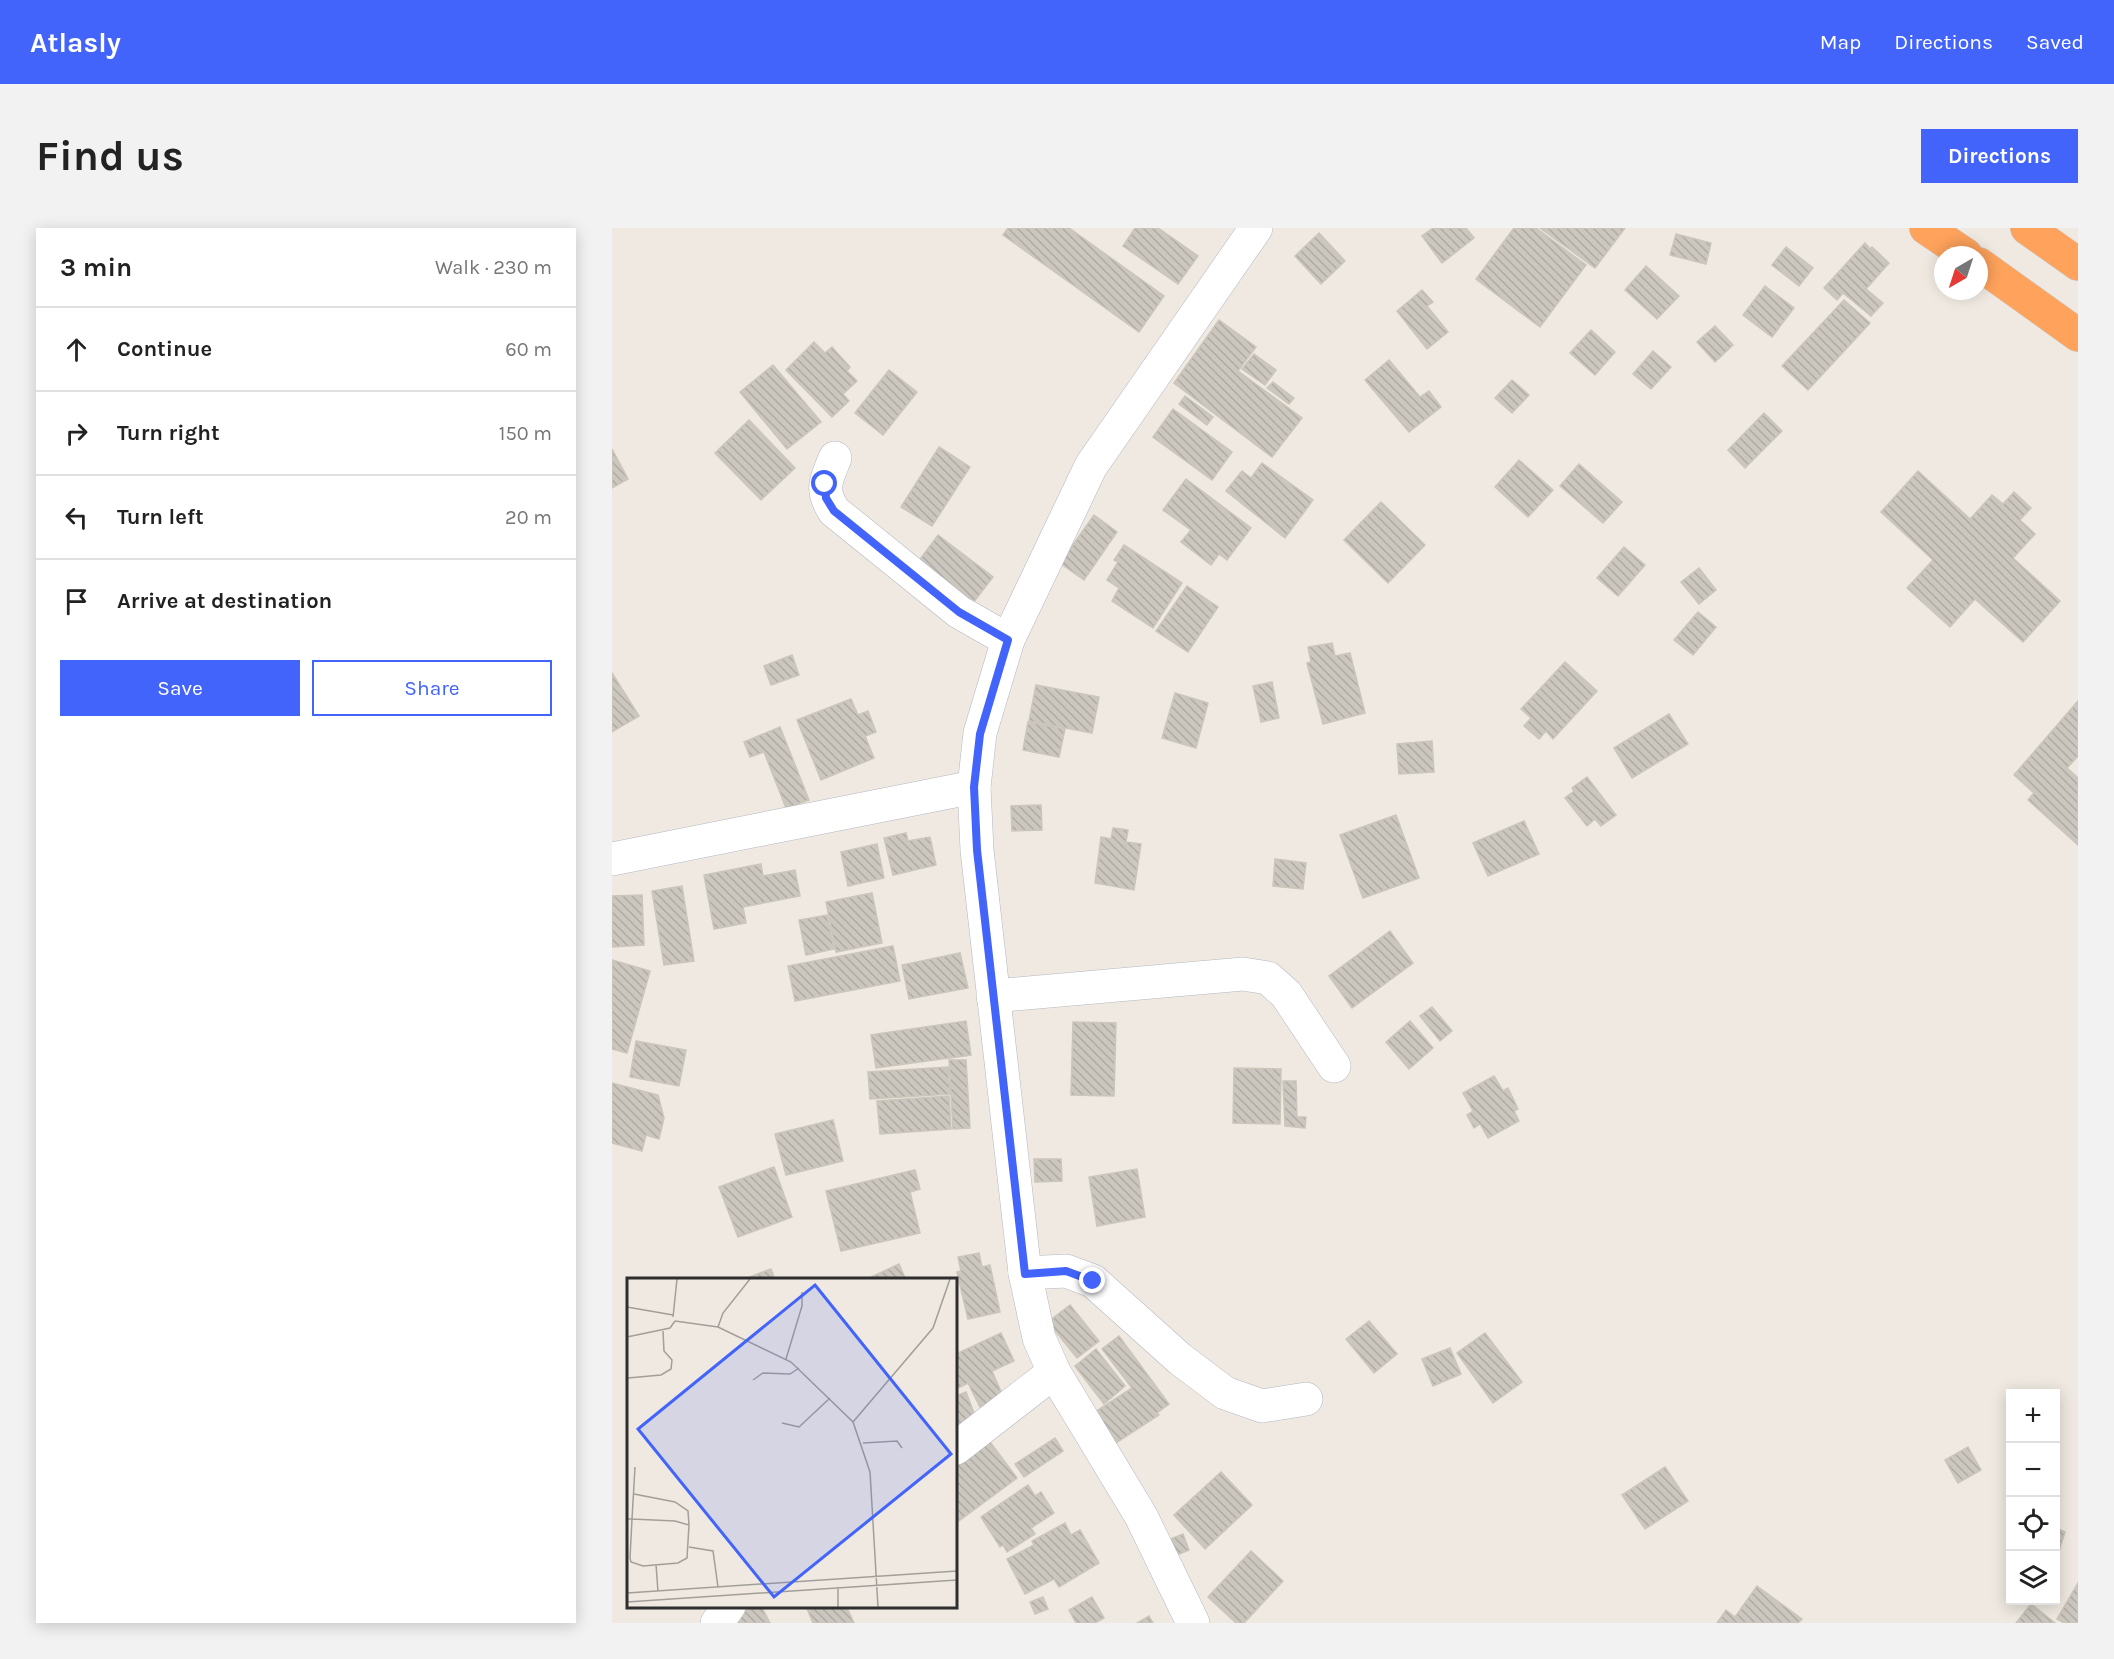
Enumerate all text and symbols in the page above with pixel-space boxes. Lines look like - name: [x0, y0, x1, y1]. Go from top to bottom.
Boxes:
- text: Atlasly: [30, 26, 121, 59]
- text: Map: [1820, 30, 1861, 54]
- text: Directions: [1894, 30, 1993, 54]
- text: Saved: [2026, 30, 2084, 54]
- button: Directions: [1921, 129, 2078, 183]
- text: Find us: [36, 131, 184, 181]
- north arrow: [1934, 246, 1988, 300]
- text: 3 min: [60, 252, 132, 283]
- text: Walk · 230 m: [435, 256, 552, 279]
- icon: ahead: [60, 333, 93, 366]
- text: Continue: [117, 336, 212, 362]
- text: 60 m: [505, 338, 552, 361]
- icon: right: [60, 417, 93, 450]
- text: Turn right: [117, 420, 220, 446]
- text: 150 m: [499, 422, 552, 445]
- route start: [811, 470, 837, 496]
- icon: left: [60, 501, 93, 534]
- text: Turn left: [117, 504, 204, 530]
- text: 20 m: [505, 506, 552, 529]
- icon: arrive: [60, 585, 93, 618]
- text: Arrive at destination: [117, 588, 332, 614]
- button: Save: [60, 660, 300, 716]
- button: Share: [312, 660, 552, 716]
- route end: [1079, 1267, 1105, 1293]
- inset map: [627, 1278, 957, 1608]
- map controls: [2006, 1389, 2060, 1605]
- button: +: [2006, 1389, 2060, 1443]
- button: −: [2006, 1443, 2060, 1497]
- button: locate: [2006, 1497, 2060, 1551]
- button: layers: [2006, 1551, 2060, 1605]

